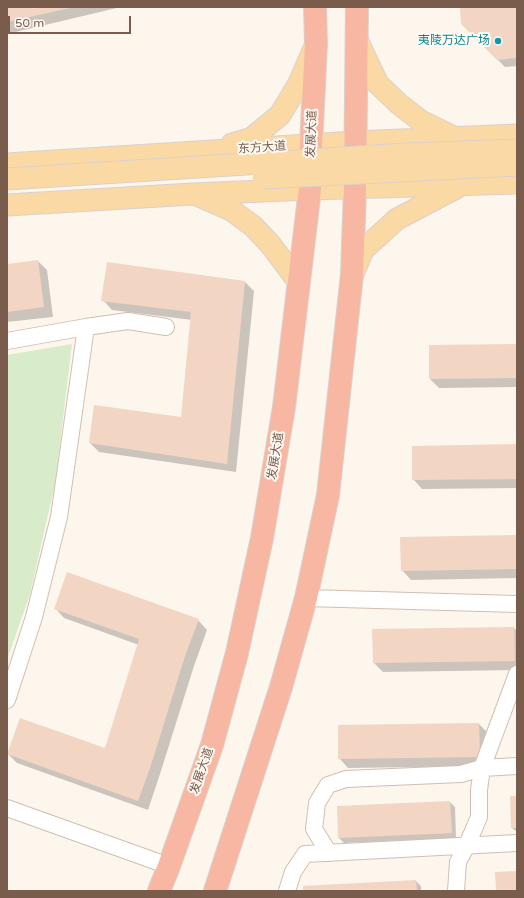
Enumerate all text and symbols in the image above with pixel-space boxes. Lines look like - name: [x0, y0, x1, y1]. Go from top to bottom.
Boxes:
- scale bar: [10, 8, 133, 34]
- text: 50 m: [15, 16, 44, 30]
- place label: 夷陵万达广场: [418, 34, 490, 48]
- marker: 夷陵万达广场: [493, 36, 503, 46]
- street label: 发展大道: [304, 110, 320, 158]
- street label: 东方大道: [238, 139, 286, 157]
- street label: 发展大道: [265, 431, 287, 481]
- street label: 发展大道: [187, 746, 217, 796]

